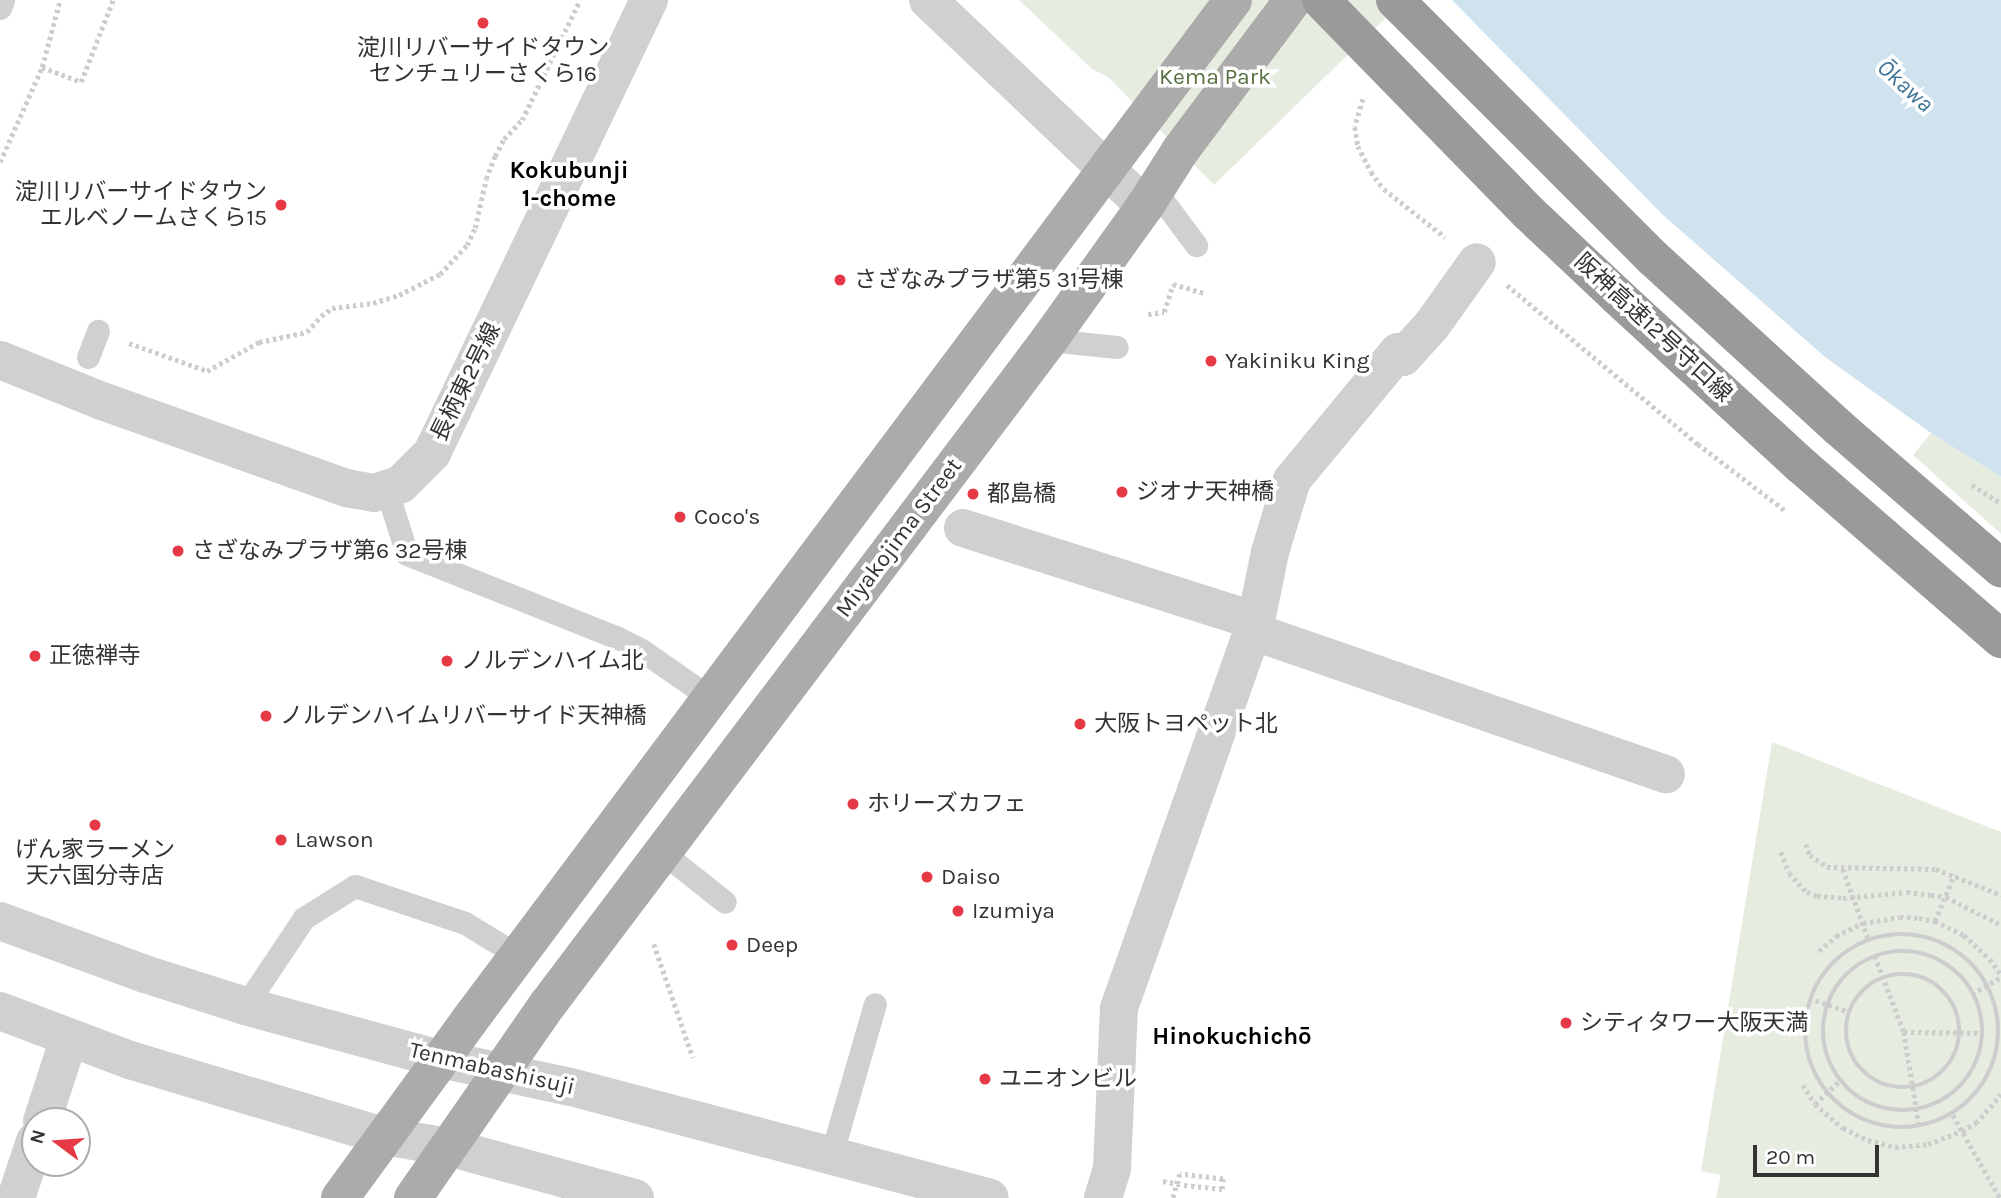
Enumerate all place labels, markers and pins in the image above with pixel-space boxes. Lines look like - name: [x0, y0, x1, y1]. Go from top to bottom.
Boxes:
- marker: 淀川リバーサイドタウン センチュリーさくら16: [475, 15, 491, 31]
- place label: 淀川リバーサイドタウン センチュリーさくら16: [357, 34, 609, 88]
- place label: 淀川リバーサイドタウン エルベノームさくら15: [14, 178, 267, 232]
- marker: 淀川リバーサイドタウン エルベノームさくら15: [273, 197, 289, 213]
- place label: さざなみプラザ第5 31号棟: [854, 266, 1124, 294]
- marker: さざなみプラザ第5 31号棟: [832, 272, 848, 288]
- place label: Yakiniku King: [1225, 347, 1369, 375]
- marker: Yakiniku King: [1203, 353, 1219, 369]
- place label: ジオナ天神橋: [1136, 478, 1274, 506]
- place label: 都島橋: [987, 480, 1056, 508]
- marker: ジオナ天神橋: [1114, 484, 1130, 500]
- marker: 都島橋: [965, 486, 981, 502]
- place label: Coco's: [694, 503, 760, 531]
- marker: Coco's: [672, 509, 688, 525]
- place label: さざなみプラザ第6 32号棟: [192, 537, 468, 565]
- marker: さざなみプラザ第6 32号棟: [170, 543, 186, 559]
- place label: 正徳禅寺: [49, 642, 141, 670]
- place label: ノルデンハイム北: [461, 647, 645, 675]
- marker: 正徳禅寺: [27, 648, 43, 664]
- marker: ノルデンハイム北: [439, 653, 455, 669]
- place label: ノルデンハイムリバーサイド天神橋: [280, 702, 648, 730]
- marker: ノルデンハイムリバーサイド天神橋: [258, 708, 274, 724]
- place label: 大阪トヨペット北: [1094, 710, 1278, 738]
- marker: 大阪トヨペット北: [1072, 716, 1088, 732]
- place label: ホリーズカフェ: [867, 790, 1028, 818]
- marker: ホリーズカフェ: [845, 796, 861, 812]
- marker: げん家ラーメン 天六国分寺店: [87, 817, 103, 833]
- place label: Lawson: [295, 826, 374, 854]
- marker: Lawson: [273, 832, 289, 848]
- place label: げん家ラーメン 天六国分寺店: [15, 836, 175, 890]
- place label: Daiso: [941, 863, 1000, 891]
- marker: Daiso: [919, 869, 935, 885]
- place label: Izumiya: [972, 897, 1055, 925]
- marker: Izumiya: [950, 903, 966, 919]
- place label: Deep: [746, 931, 798, 959]
- marker: Deep: [724, 937, 740, 953]
- place label: シティタワー大阪天満: [1580, 1009, 1810, 1037]
- marker: シティタワー大阪天満: [1558, 1015, 1574, 1031]
- place label: ユニオンビル: [999, 1065, 1137, 1093]
- marker: ユニオンビル: [977, 1071, 993, 1087]

